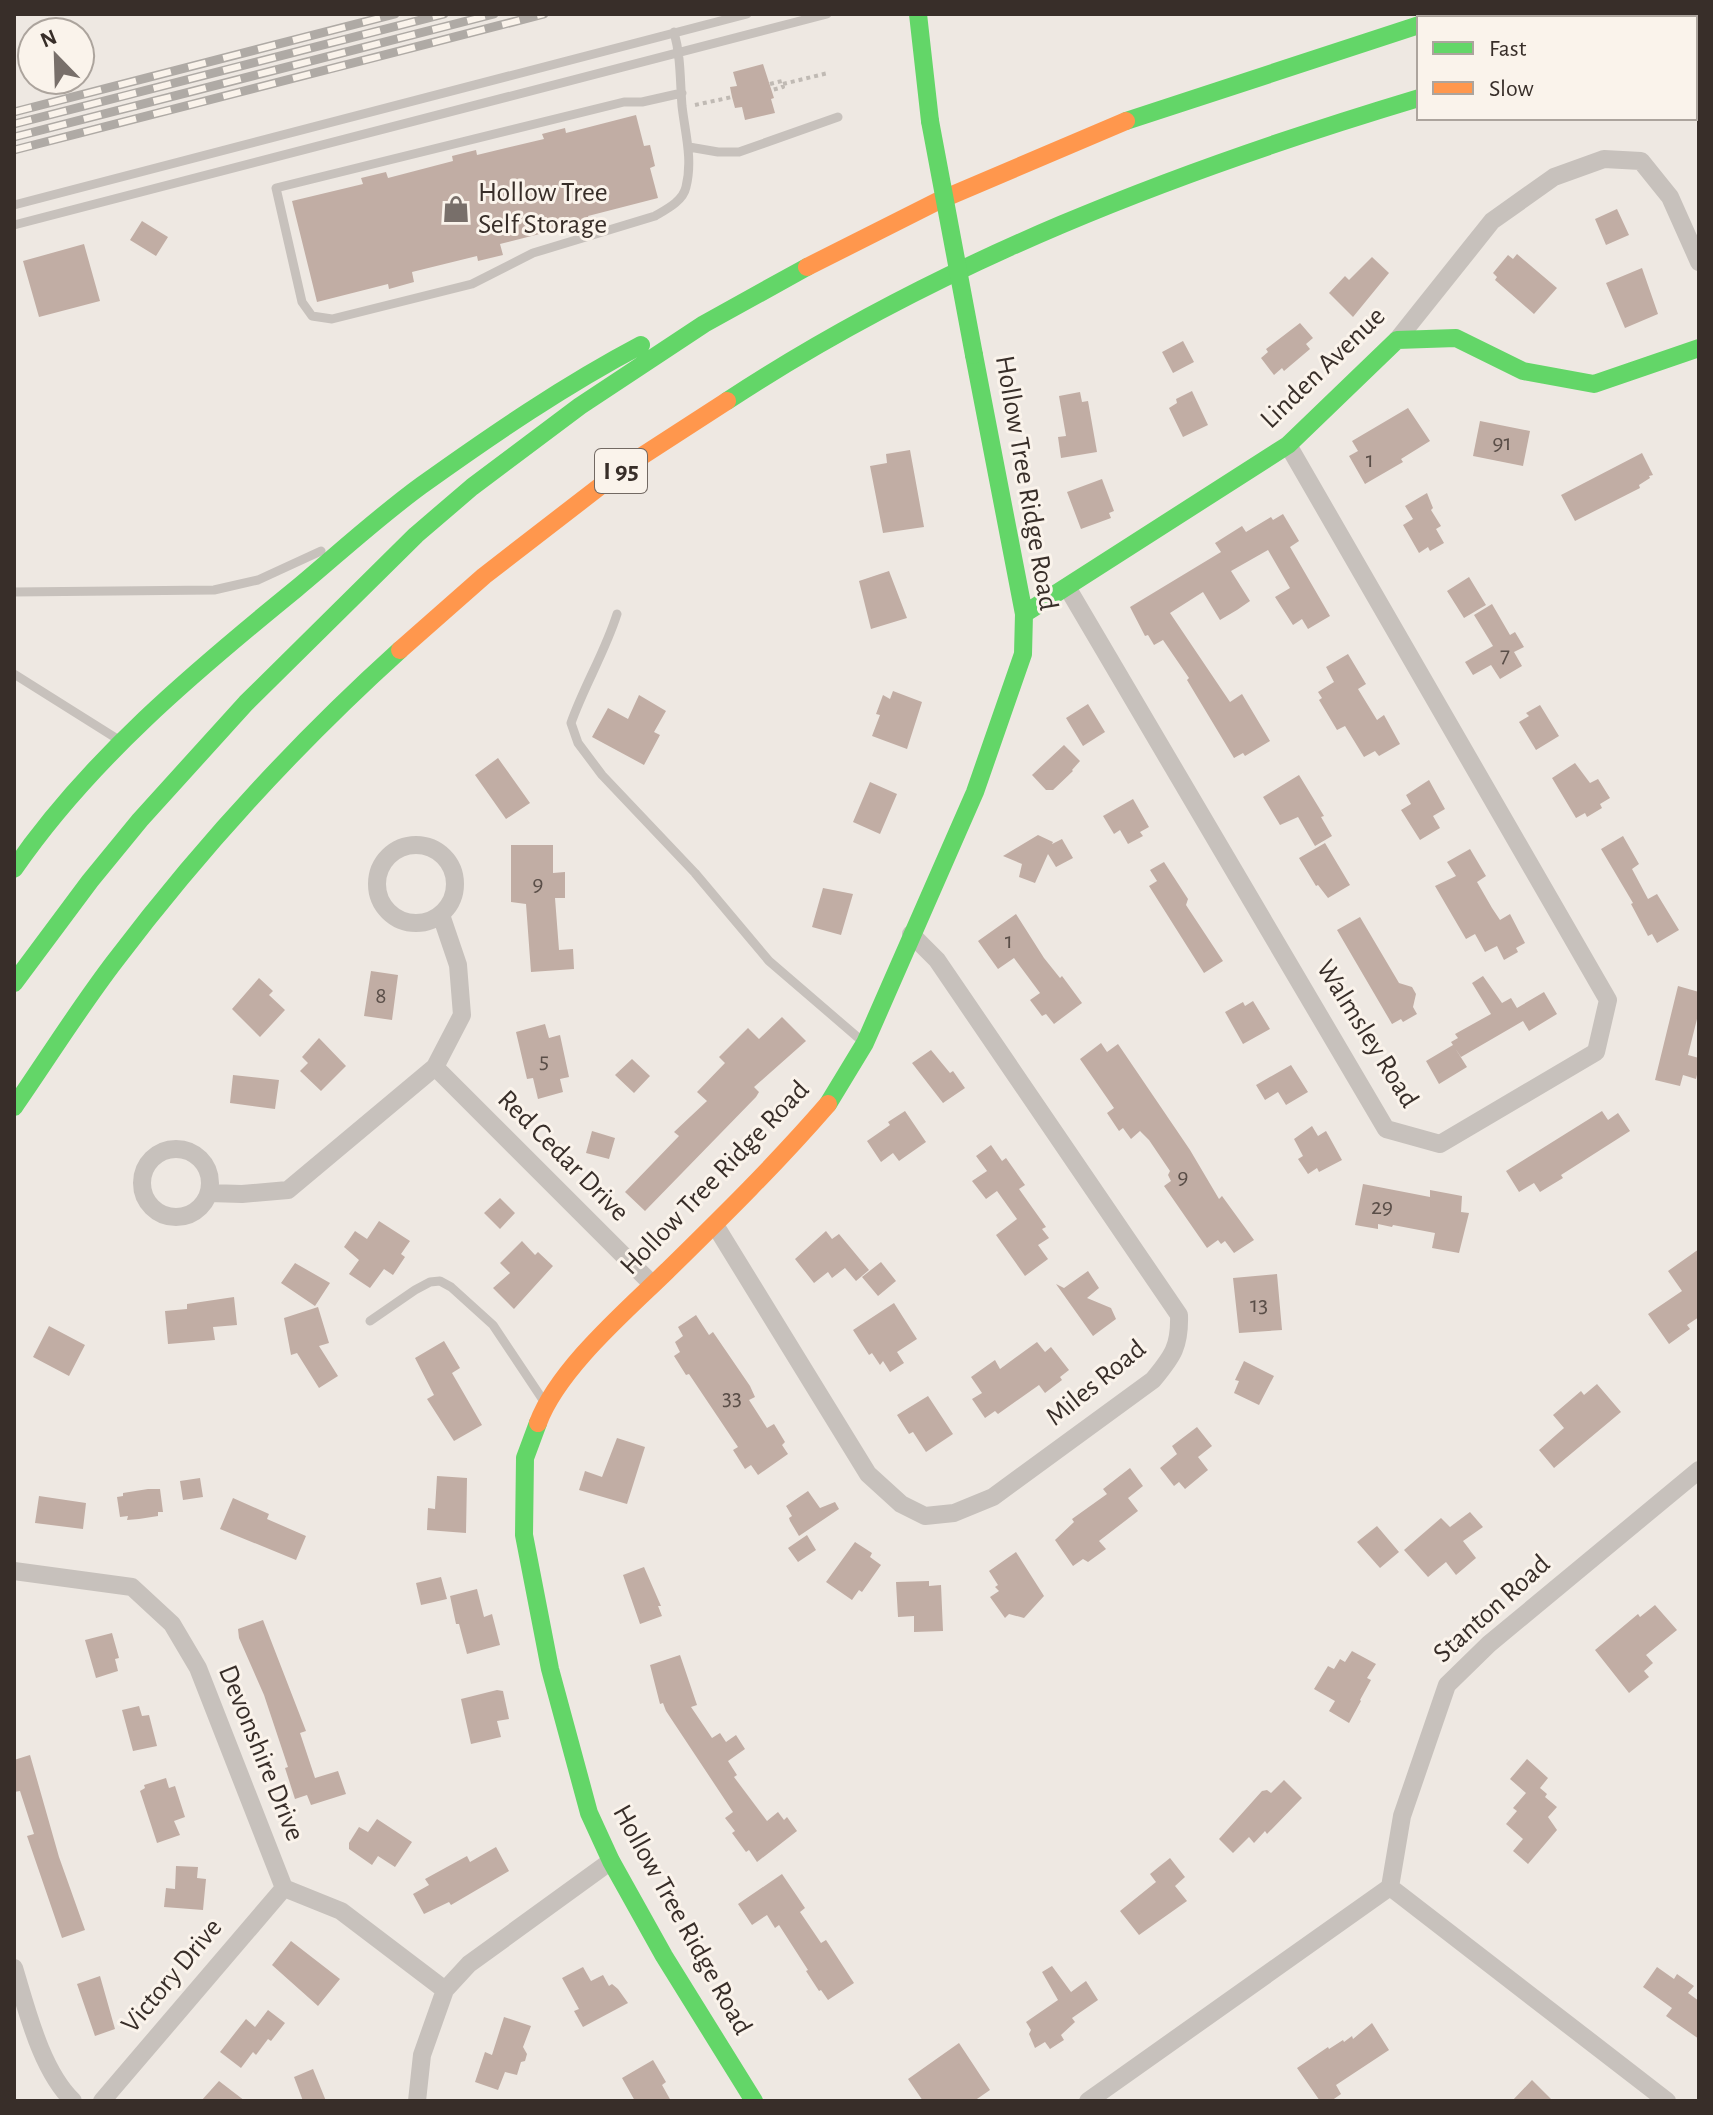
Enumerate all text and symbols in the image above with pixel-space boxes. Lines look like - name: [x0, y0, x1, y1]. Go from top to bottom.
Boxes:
- north arrow: [16, 16, 96, 96]
- legend: [1417, 16, 1697, 120]
- text: N: [37, 25, 60, 52]
- text: Fast: [1489, 37, 1527, 61]
- text: Slow: [1489, 77, 1534, 101]
- place label: Hollow Tree Self Storage: [478, 179, 608, 239]
- shop icon: Hollow Tree Self Storage: [441, 194, 471, 224]
- street label: Linden Avenue: [1255, 302, 1391, 434]
- street label: Hollow Tree Ridge Road: [990, 353, 1062, 613]
- house number: 91: [1492, 431, 1512, 455]
- house number: 1: [1366, 448, 1374, 472]
- road number: I 95: [595, 449, 647, 493]
- house number: 7: [1500, 643, 1510, 667]
- house number: 9: [532, 872, 544, 896]
- house number: 1: [1005, 929, 1013, 953]
- street label: Walmsley Road: [1311, 955, 1423, 1113]
- house number: 8: [375, 984, 387, 1008]
- house number: 5: [539, 1049, 549, 1073]
- street label: Hollow Tree Ridge Road: [615, 1075, 815, 1281]
- street label: Red Cedar Drive: [492, 1085, 634, 1227]
- house number: 9: [1177, 1165, 1189, 1189]
- house number: 29: [1371, 1195, 1393, 1219]
- house number: 13: [1250, 1293, 1268, 1317]
- street label: Miles Road: [1041, 1335, 1151, 1431]
- house number: 33: [722, 1386, 742, 1410]
- street label: Stanton Road: [1428, 1550, 1556, 1668]
- street label: Devonshire Drive: [213, 1661, 309, 1845]
- street label: Hollow Tree Ridge Road: [607, 1800, 757, 2040]
- street label: Victory Drive: [116, 1914, 228, 2038]

